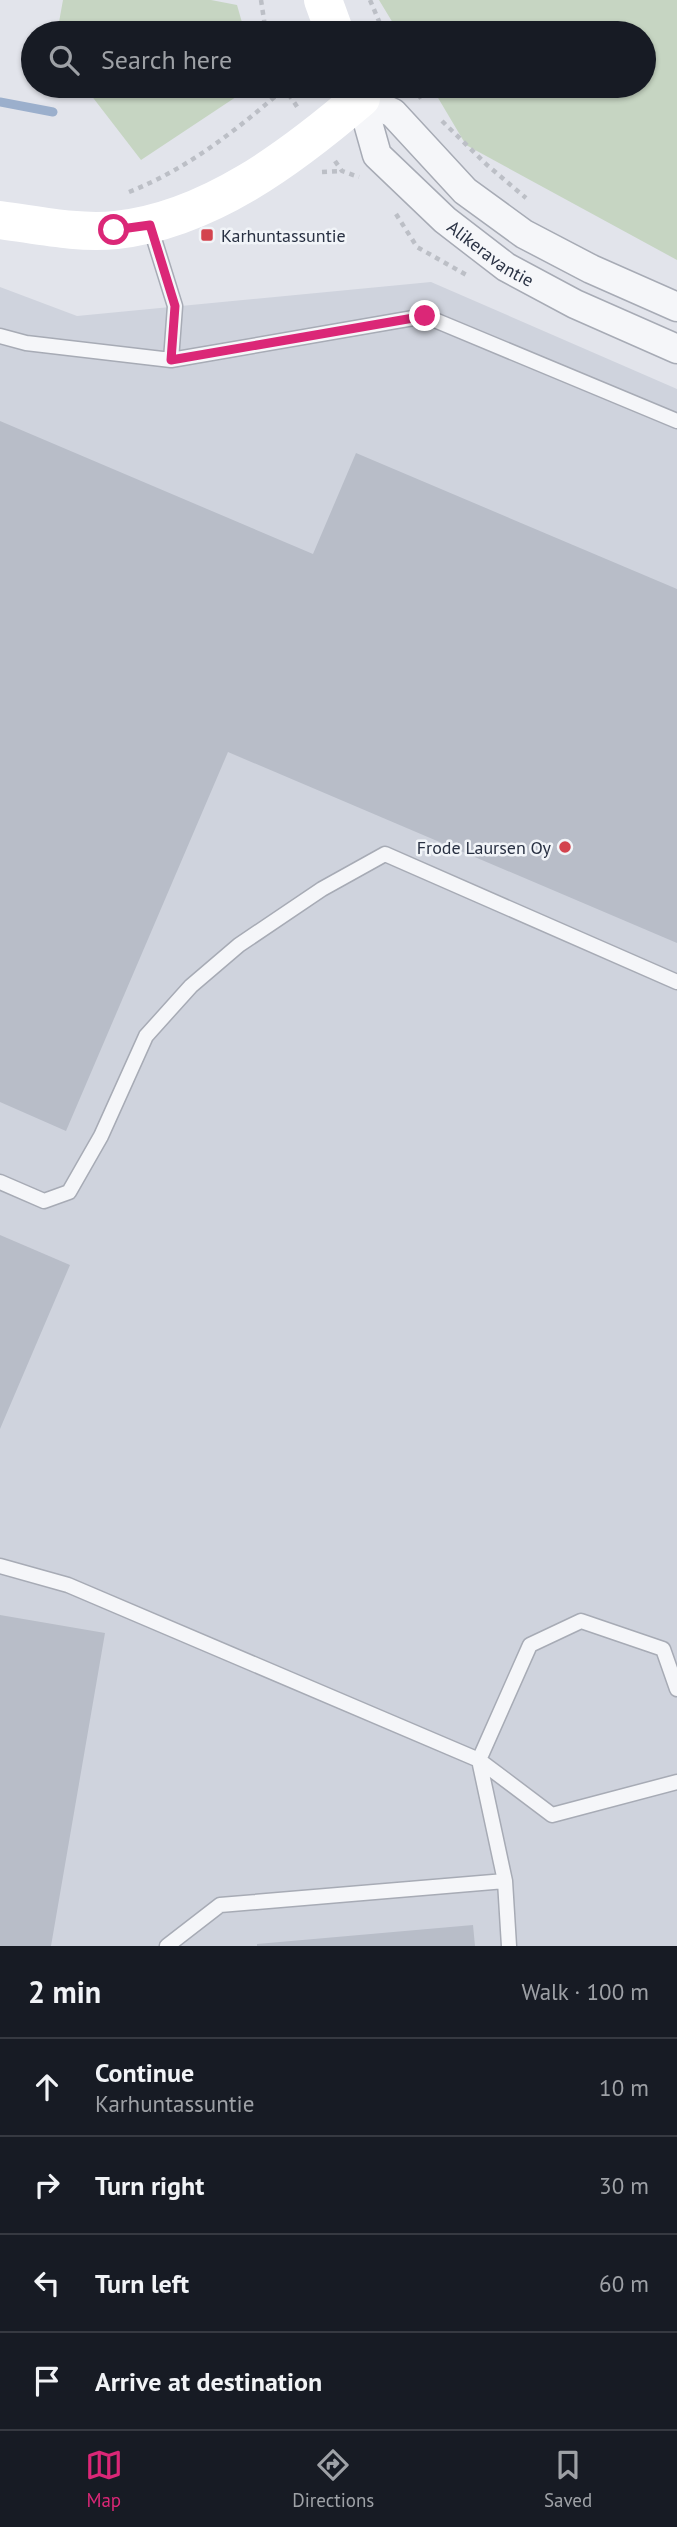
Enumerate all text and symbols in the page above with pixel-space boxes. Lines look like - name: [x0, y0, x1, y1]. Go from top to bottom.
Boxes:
- search box: [21, 21, 656, 98]
- icon: search: [45, 41, 83, 79]
- text: Search here: [101, 43, 232, 76]
- route start: [98, 214, 129, 245]
- street label: Alikeravantie: [443, 215, 538, 291]
- place label: Karhuntassuntie: [221, 224, 346, 247]
- marker: Karhuntassuntie: [199, 227, 215, 243]
- route end: [409, 300, 440, 331]
- place label: Frode Laursen Oy: [417, 836, 552, 859]
- marker: Frode Laursen Oy: [557, 839, 573, 855]
- text: 2 min: [28, 1972, 101, 2011]
- text: Walk · 100 m: [522, 1977, 649, 2006]
- text: Continue: [95, 2056, 194, 2089]
- icon: ahead: [28, 2068, 66, 2106]
- text: 10 m: [599, 2073, 649, 2102]
- text: Karhuntassuntie: [95, 2089, 254, 2118]
- icon: right: [28, 2166, 66, 2204]
- text: Turn right: [95, 2169, 204, 2202]
- text: 30 m: [599, 2171, 649, 2200]
- icon: left: [28, 2264, 66, 2302]
- text: Turn left: [95, 2267, 189, 2300]
- text: 60 m: [599, 2269, 649, 2298]
- icon: arrive: [28, 2362, 66, 2400]
- text: Arrive at destination: [95, 2365, 322, 2398]
- tab: Map: [85, 2446, 123, 2512]
- tab: Directions: [292, 2446, 374, 2512]
- tab: Saved: [544, 2446, 592, 2512]

